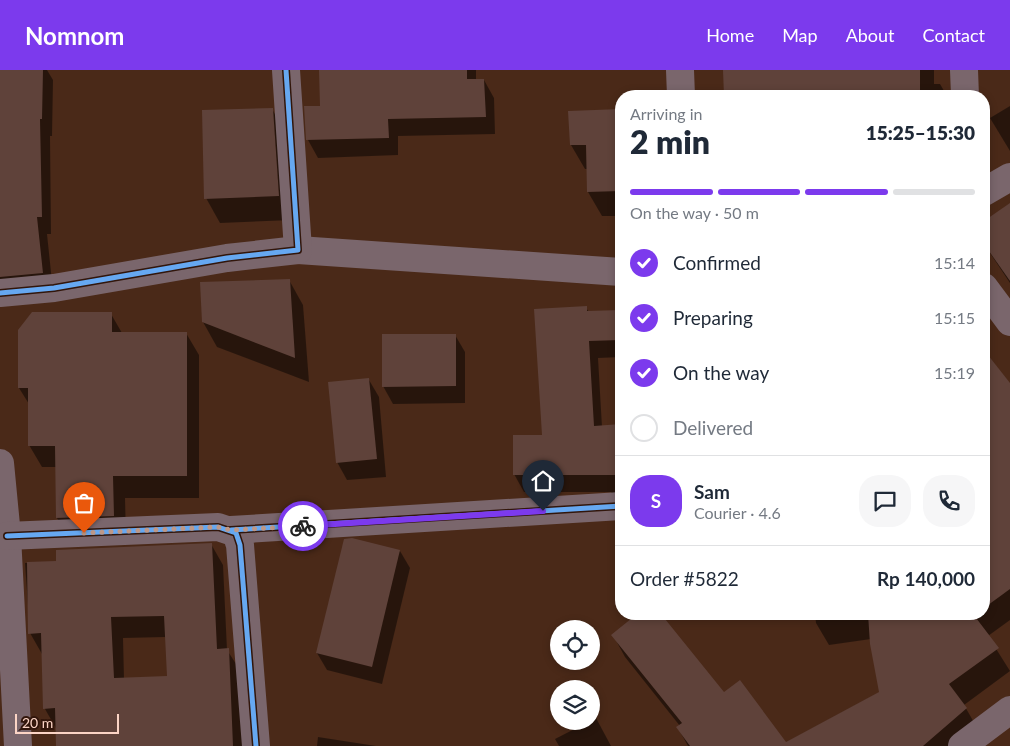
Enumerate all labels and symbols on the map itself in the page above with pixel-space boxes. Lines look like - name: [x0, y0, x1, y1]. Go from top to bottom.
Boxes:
- pin: [522, 460, 564, 511]
- pin: [63, 482, 105, 533]
- courier: [278, 501, 328, 551]
- scale bar: [15, 711, 119, 734]

